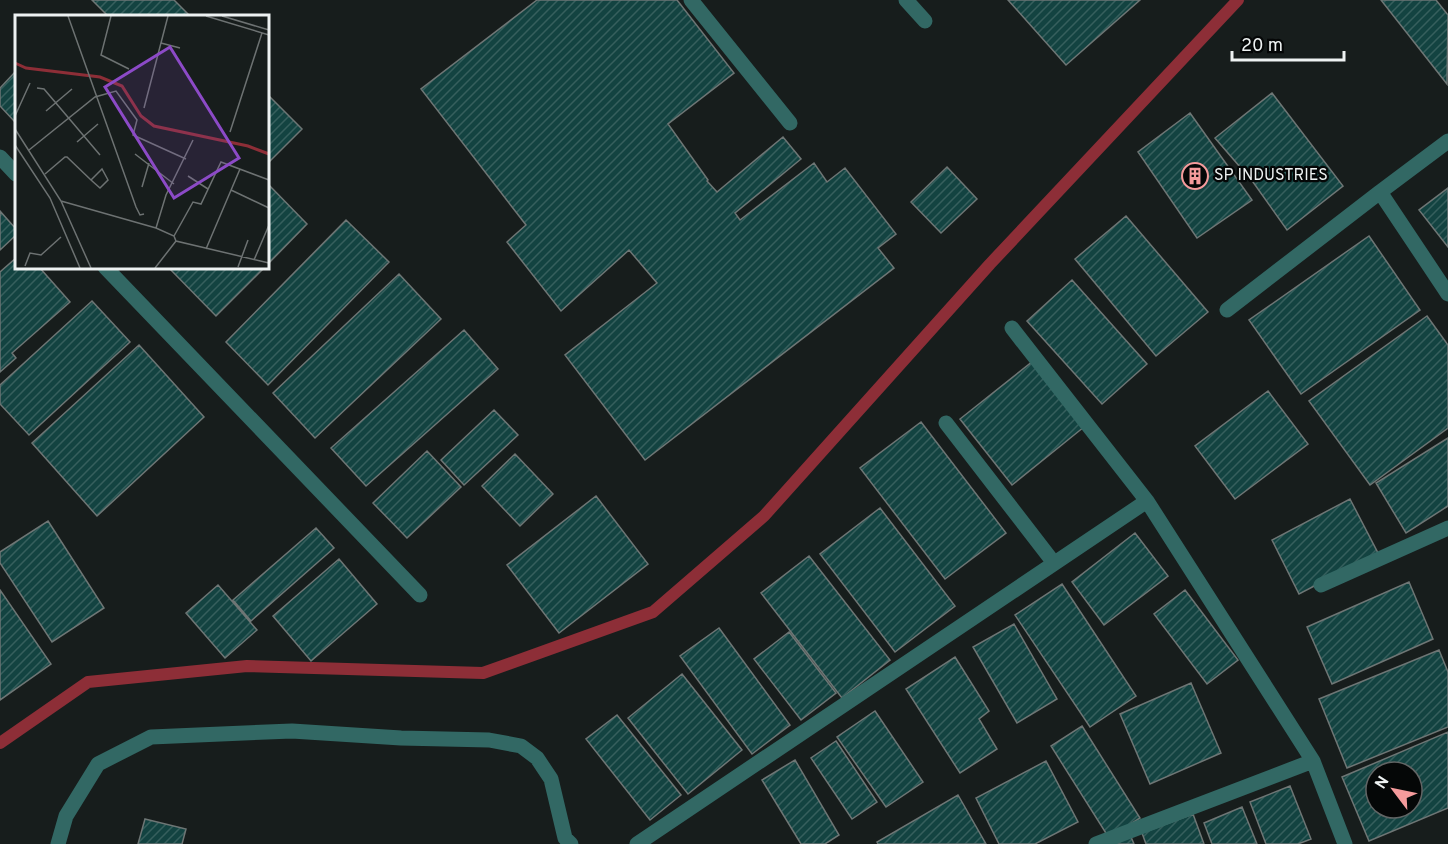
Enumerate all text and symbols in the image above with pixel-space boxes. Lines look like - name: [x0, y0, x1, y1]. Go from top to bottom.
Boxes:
- inset map: [15, 15, 268, 268]
- scale bar: [1232, 24, 1344, 62]
- text: 20 m: [1241, 35, 1283, 58]
- building icon: SP INDUSTRIES: [1180, 161, 1210, 191]
- place label: SP INDUSTRIES: [1214, 166, 1328, 186]
- north arrow: [1364, 760, 1424, 820]
- text: N: [1371, 773, 1395, 793]

